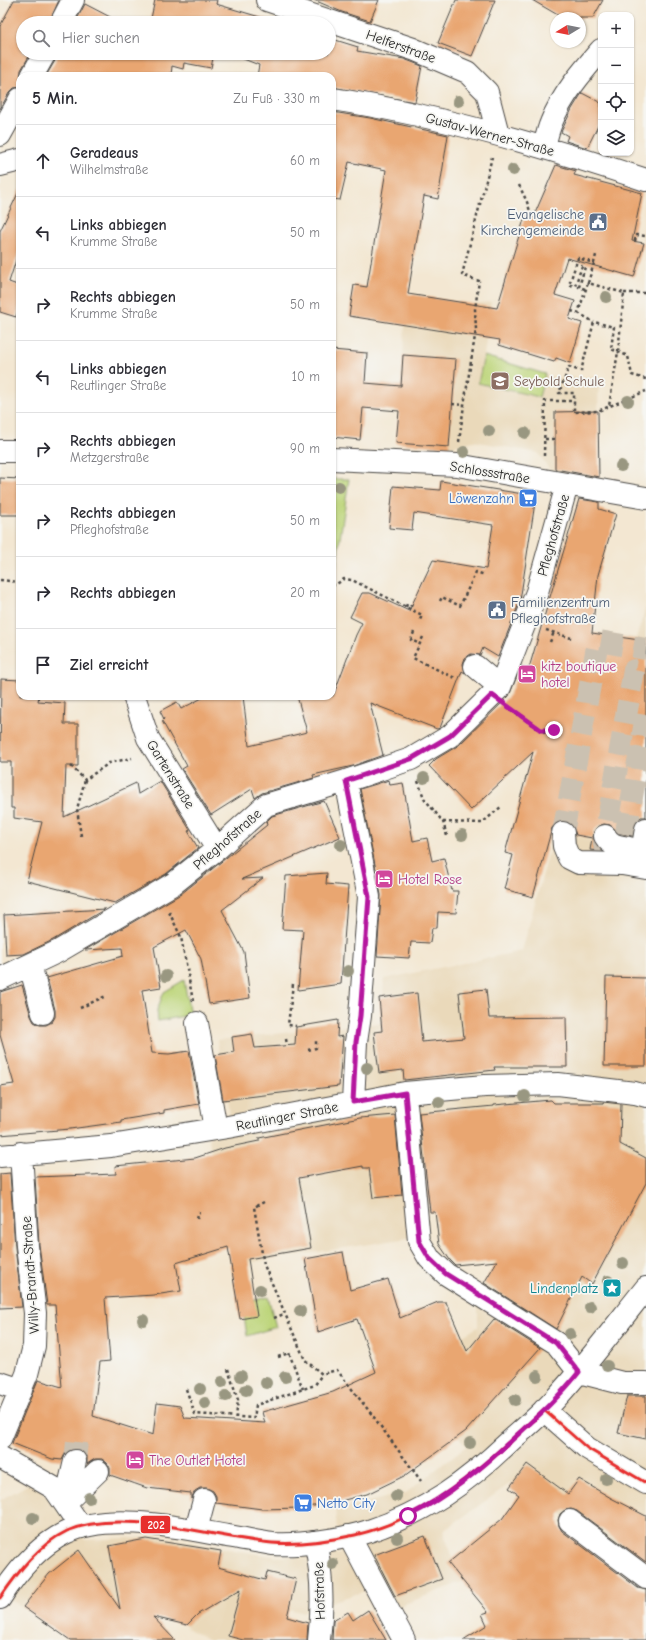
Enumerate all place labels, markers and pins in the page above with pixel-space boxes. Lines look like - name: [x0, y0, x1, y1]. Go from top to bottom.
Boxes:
- place label: Evangelische Kirchengemeinde: [480, 206, 584, 239]
- public building icon: Evangelische Kirchengemeinde: [587, 211, 609, 233]
- school or university icon: Seybold Schule: [489, 370, 511, 392]
- place label: Seybold Schule: [514, 373, 604, 390]
- supermarket icon: Löwenzahn: [517, 487, 539, 509]
- place label: Löwenzahn: [449, 490, 514, 507]
- place label: Familienzentrum Pfleghofstraße: [511, 594, 610, 627]
- public building icon: Familienzentrum Pfleghofstraße: [486, 599, 508, 621]
- place label: kitz boutique hotel: [541, 658, 616, 691]
- hotel icon: kitz boutique hotel: [516, 663, 538, 685]
- hotel icon: Hotel Rose: [373, 868, 395, 890]
- place label: Hotel Rose: [398, 871, 462, 888]
- place icon: Lindenplatz: [601, 1277, 623, 1299]
- place label: Lindenplatz: [530, 1280, 598, 1297]
- hotel icon: The Outlet Hotel: [124, 1449, 146, 1471]
- place label: The Outlet Hotel: [149, 1452, 246, 1469]
- supermarket icon: Netto City: [292, 1492, 314, 1514]
- place label: Netto City: [317, 1495, 376, 1512]

